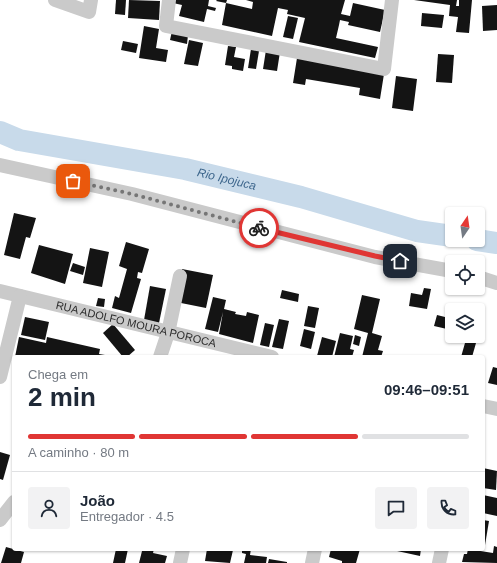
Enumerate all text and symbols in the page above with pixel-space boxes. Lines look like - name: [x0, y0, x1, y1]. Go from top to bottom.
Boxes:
- pin: [56, 164, 90, 198]
- water label: Rio Ipojuca: [196, 165, 258, 193]
- icon: bag: [62, 170, 84, 192]
- north arrow: [445, 207, 485, 247]
- map controls: [445, 207, 485, 343]
- courier: [239, 208, 279, 248]
- icon: bike: [248, 217, 270, 239]
- pin: [383, 244, 417, 278]
- icon: home: [389, 250, 411, 272]
- button: locate: [445, 255, 485, 295]
- street label: RUA ADOLFO MOURA POROCA: [55, 299, 218, 349]
- button: layers: [445, 303, 485, 343]
- text: Chega em: [28, 367, 88, 382]
- text: 09:46–09:51: [384, 381, 469, 398]
- text: 2 min: [28, 382, 96, 412]
- text: A caminho · 80 m: [28, 445, 129, 460]
- button: person: [28, 487, 70, 529]
- button: chat: [375, 487, 417, 529]
- button: phone: [427, 487, 469, 529]
- text: João: [80, 492, 115, 509]
- text: Entregador · 4.5: [80, 509, 174, 524]

